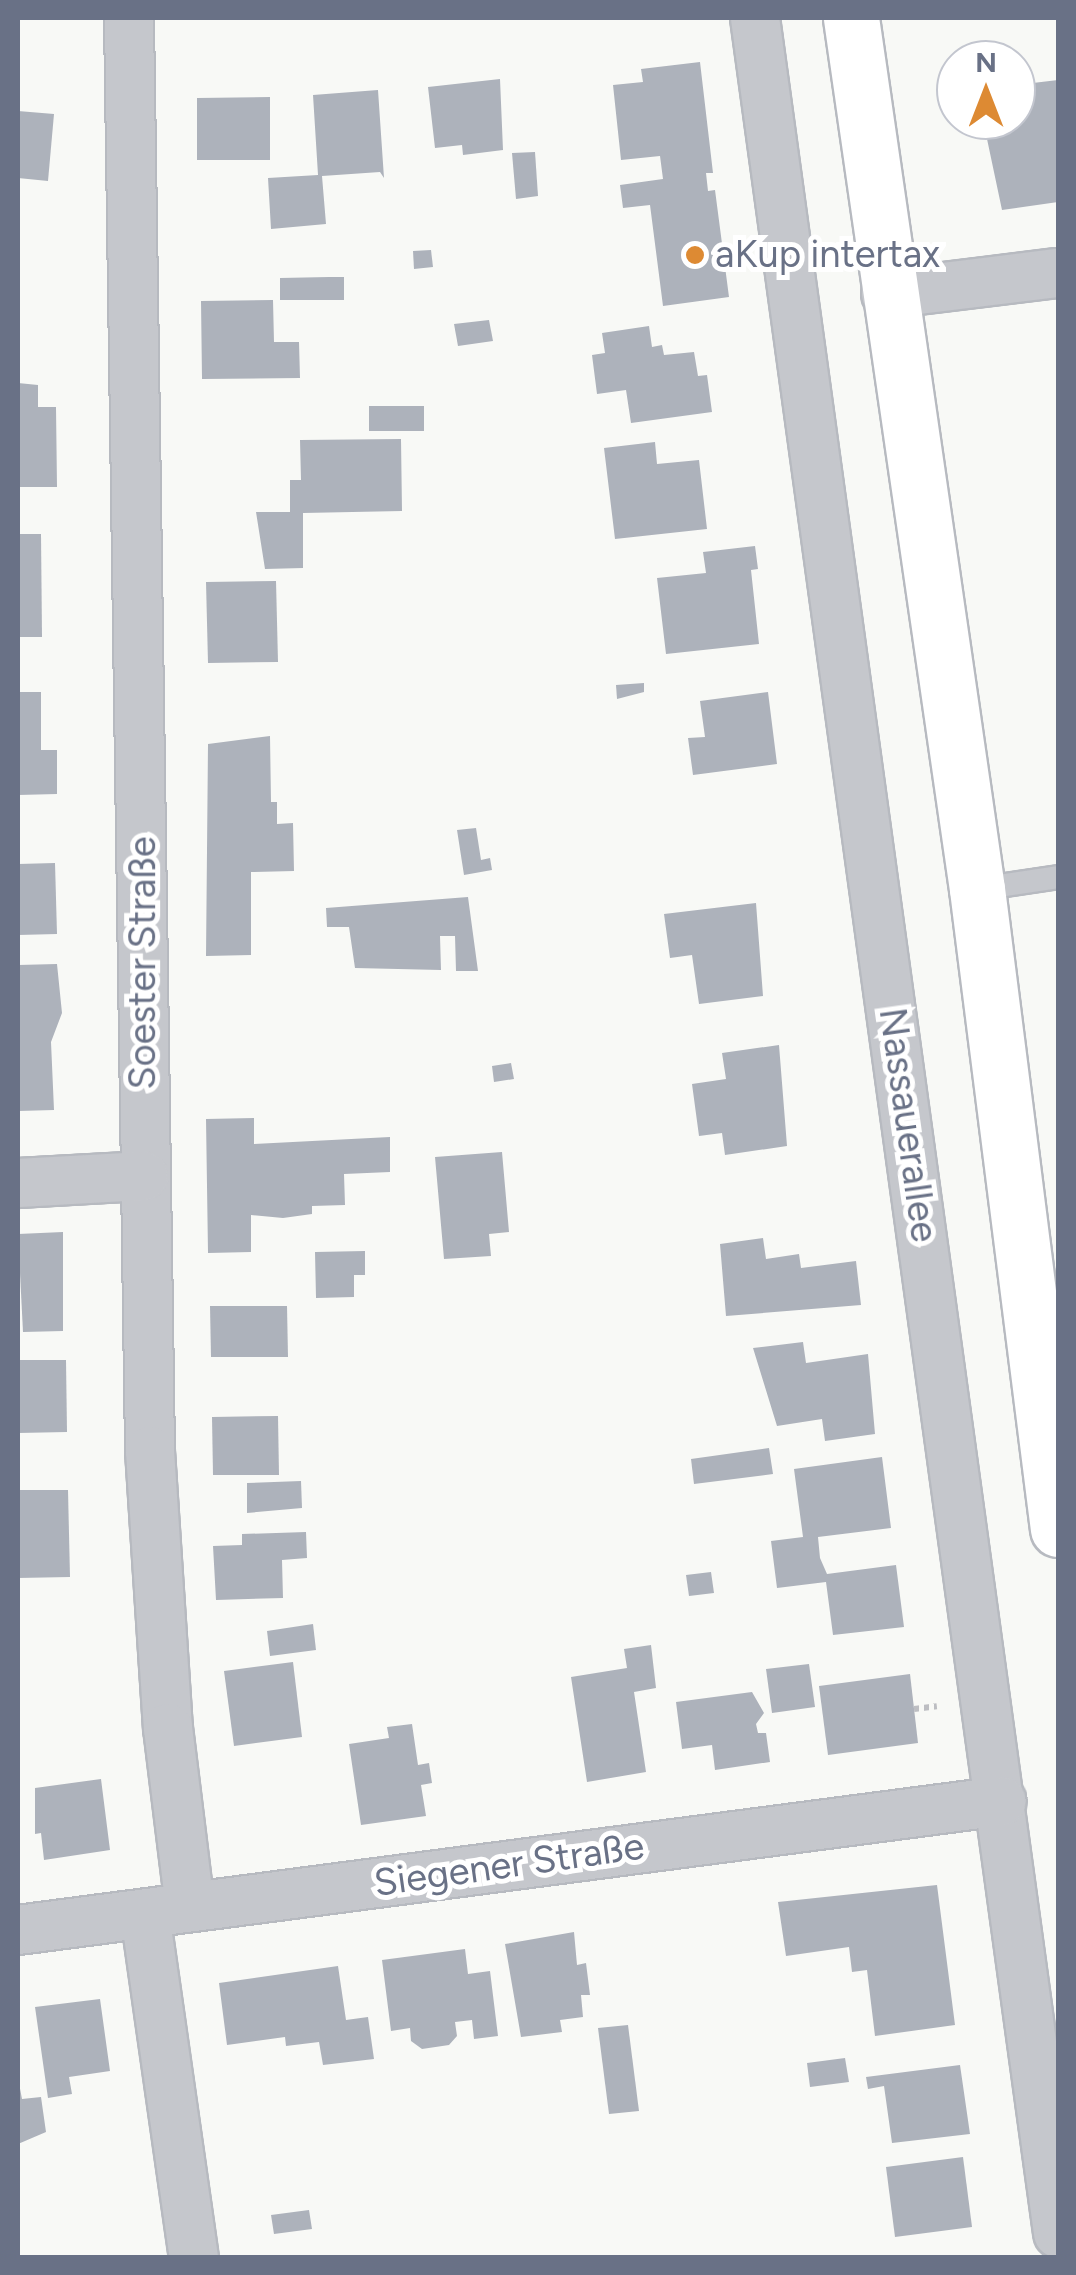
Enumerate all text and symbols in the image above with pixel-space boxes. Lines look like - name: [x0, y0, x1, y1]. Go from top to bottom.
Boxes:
- north arrow: [936, 40, 1036, 140]
- text: N: [975, 45, 997, 79]
- place label: aKup intertax: [715, 232, 940, 278]
- marker: aKup intertax: [684, 244, 706, 266]
- street label: Soester Straße: [120, 836, 166, 1090]
- street label: Nassauerallee: [869, 1005, 947, 1245]
- street label: Siegener Straße: [371, 1823, 647, 1907]

